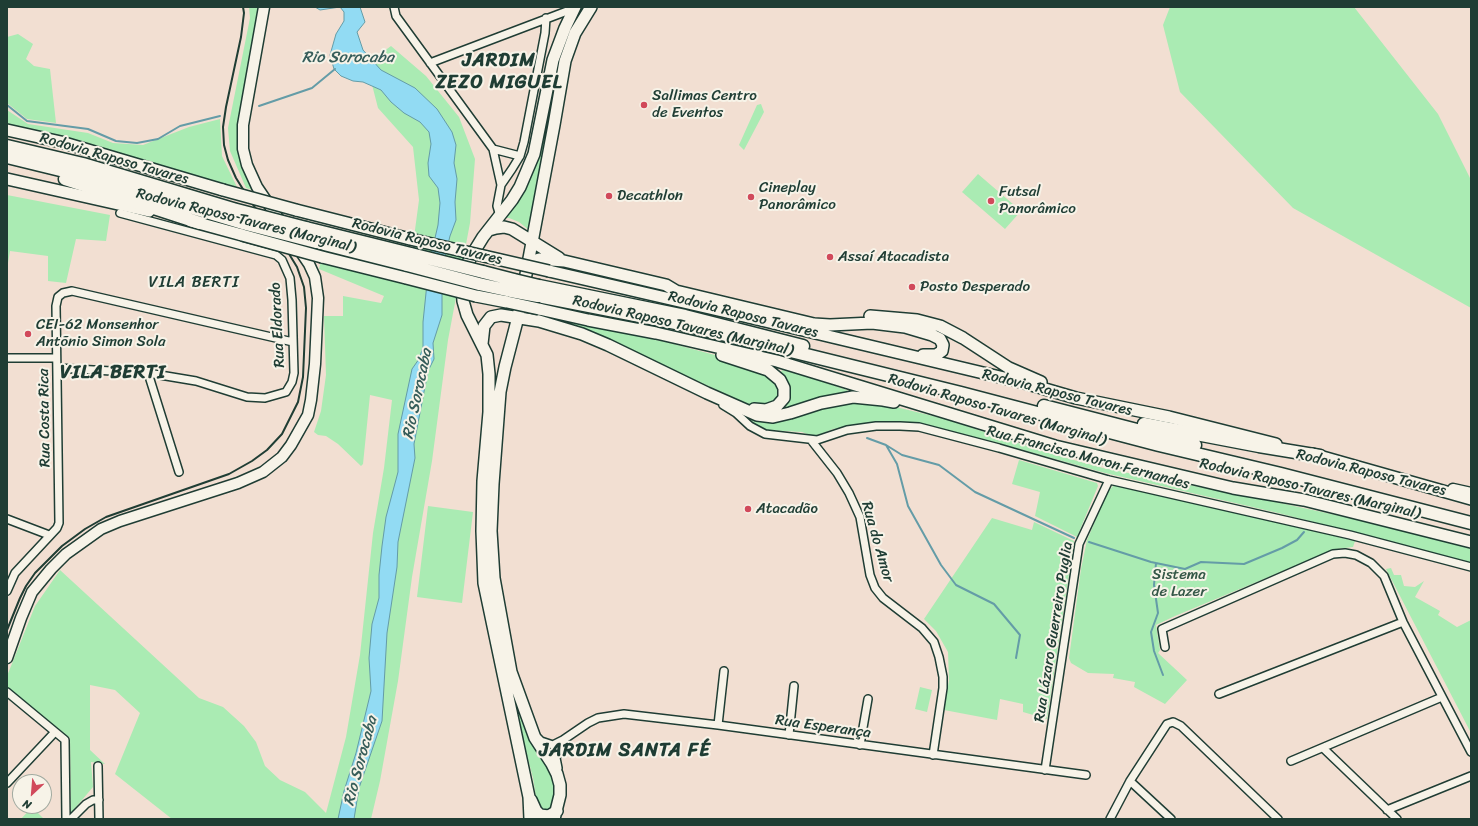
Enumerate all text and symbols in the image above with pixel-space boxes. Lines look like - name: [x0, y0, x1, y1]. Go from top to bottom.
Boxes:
- water label: Rio Sorocaba: [302, 48, 394, 68]
- district label: JARDIM ZEZO MIGUEL: [436, 50, 562, 94]
- place label: Sallimas Centro de Eventos: [652, 87, 757, 122]
- marker: Sallimas Centro de Eventos: [639, 100, 649, 110]
- street label: Rodovia Raposo Tavares: [38, 129, 190, 189]
- place label: Cineplay Panorâmico: [759, 179, 836, 214]
- place label: Futsal Panorâmico: [999, 183, 1076, 218]
- street label: Rodovia Raposo Tavares (Marginal): [134, 185, 358, 257]
- place label: Decathlon: [617, 187, 683, 205]
- marker: Decathlon: [604, 191, 614, 201]
- marker: Cineplay Panorâmico: [746, 192, 756, 202]
- marker: Futsal Panorâmico: [986, 196, 996, 206]
- street label: Rodovia Raposo Tavares: [350, 215, 504, 269]
- place label: Assaí Atacadista: [838, 248, 949, 266]
- marker: Assaí Atacadista: [825, 252, 835, 262]
- district label: VILA BERTI: [150, 273, 238, 293]
- place label: Posto Desperado: [920, 278, 1030, 296]
- street label: Rua Eldorado: [267, 282, 289, 368]
- marker: Posto Desperado: [907, 282, 917, 292]
- street label: Rodovia Raposo Tavares: [666, 288, 820, 342]
- street label: Rodovia Raposo Tavares (Marginal): [571, 292, 795, 360]
- place label: CEI-62 Monsenhor Antõnio Simon Sola: [36, 316, 165, 351]
- marker: CEI-62 Monsenhor Antõnio Simon Sola: [23, 329, 33, 339]
- water label: Rio Sorocaba: [399, 347, 437, 441]
- district label: VILA BERTI: [61, 362, 165, 384]
- street label: Rodovia Raposo Tavares: [980, 366, 1134, 420]
- street label: Rua Costa Rica: [35, 369, 55, 467]
- street label: Rodovia Raposo Tavares (Marginal): [886, 370, 1108, 450]
- street label: Rua Francisco Moron Fernandes: [985, 422, 1191, 494]
- street label: Rodovia Raposo Tavares: [1294, 446, 1448, 500]
- street label: Rodovia Raposo Tavares (Marginal): [1198, 455, 1422, 523]
- place label: Atacadão: [756, 500, 818, 518]
- street label: Rua do Amor: [857, 500, 897, 584]
- marker: Atacadão: [743, 504, 753, 514]
- street label: Rua Lázaro Guerreiro Puglia: [1031, 540, 1077, 724]
- park label: Sistema de Lazer: [1152, 566, 1206, 601]
- street label: Rua Esperança: [774, 711, 872, 743]
- water label: Rio Sorocaba: [340, 714, 382, 808]
- district label: JARDIM SANTA FÉ: [541, 740, 709, 762]
- north arrow: [12, 774, 52, 814]
- text: N: [19, 794, 35, 815]

